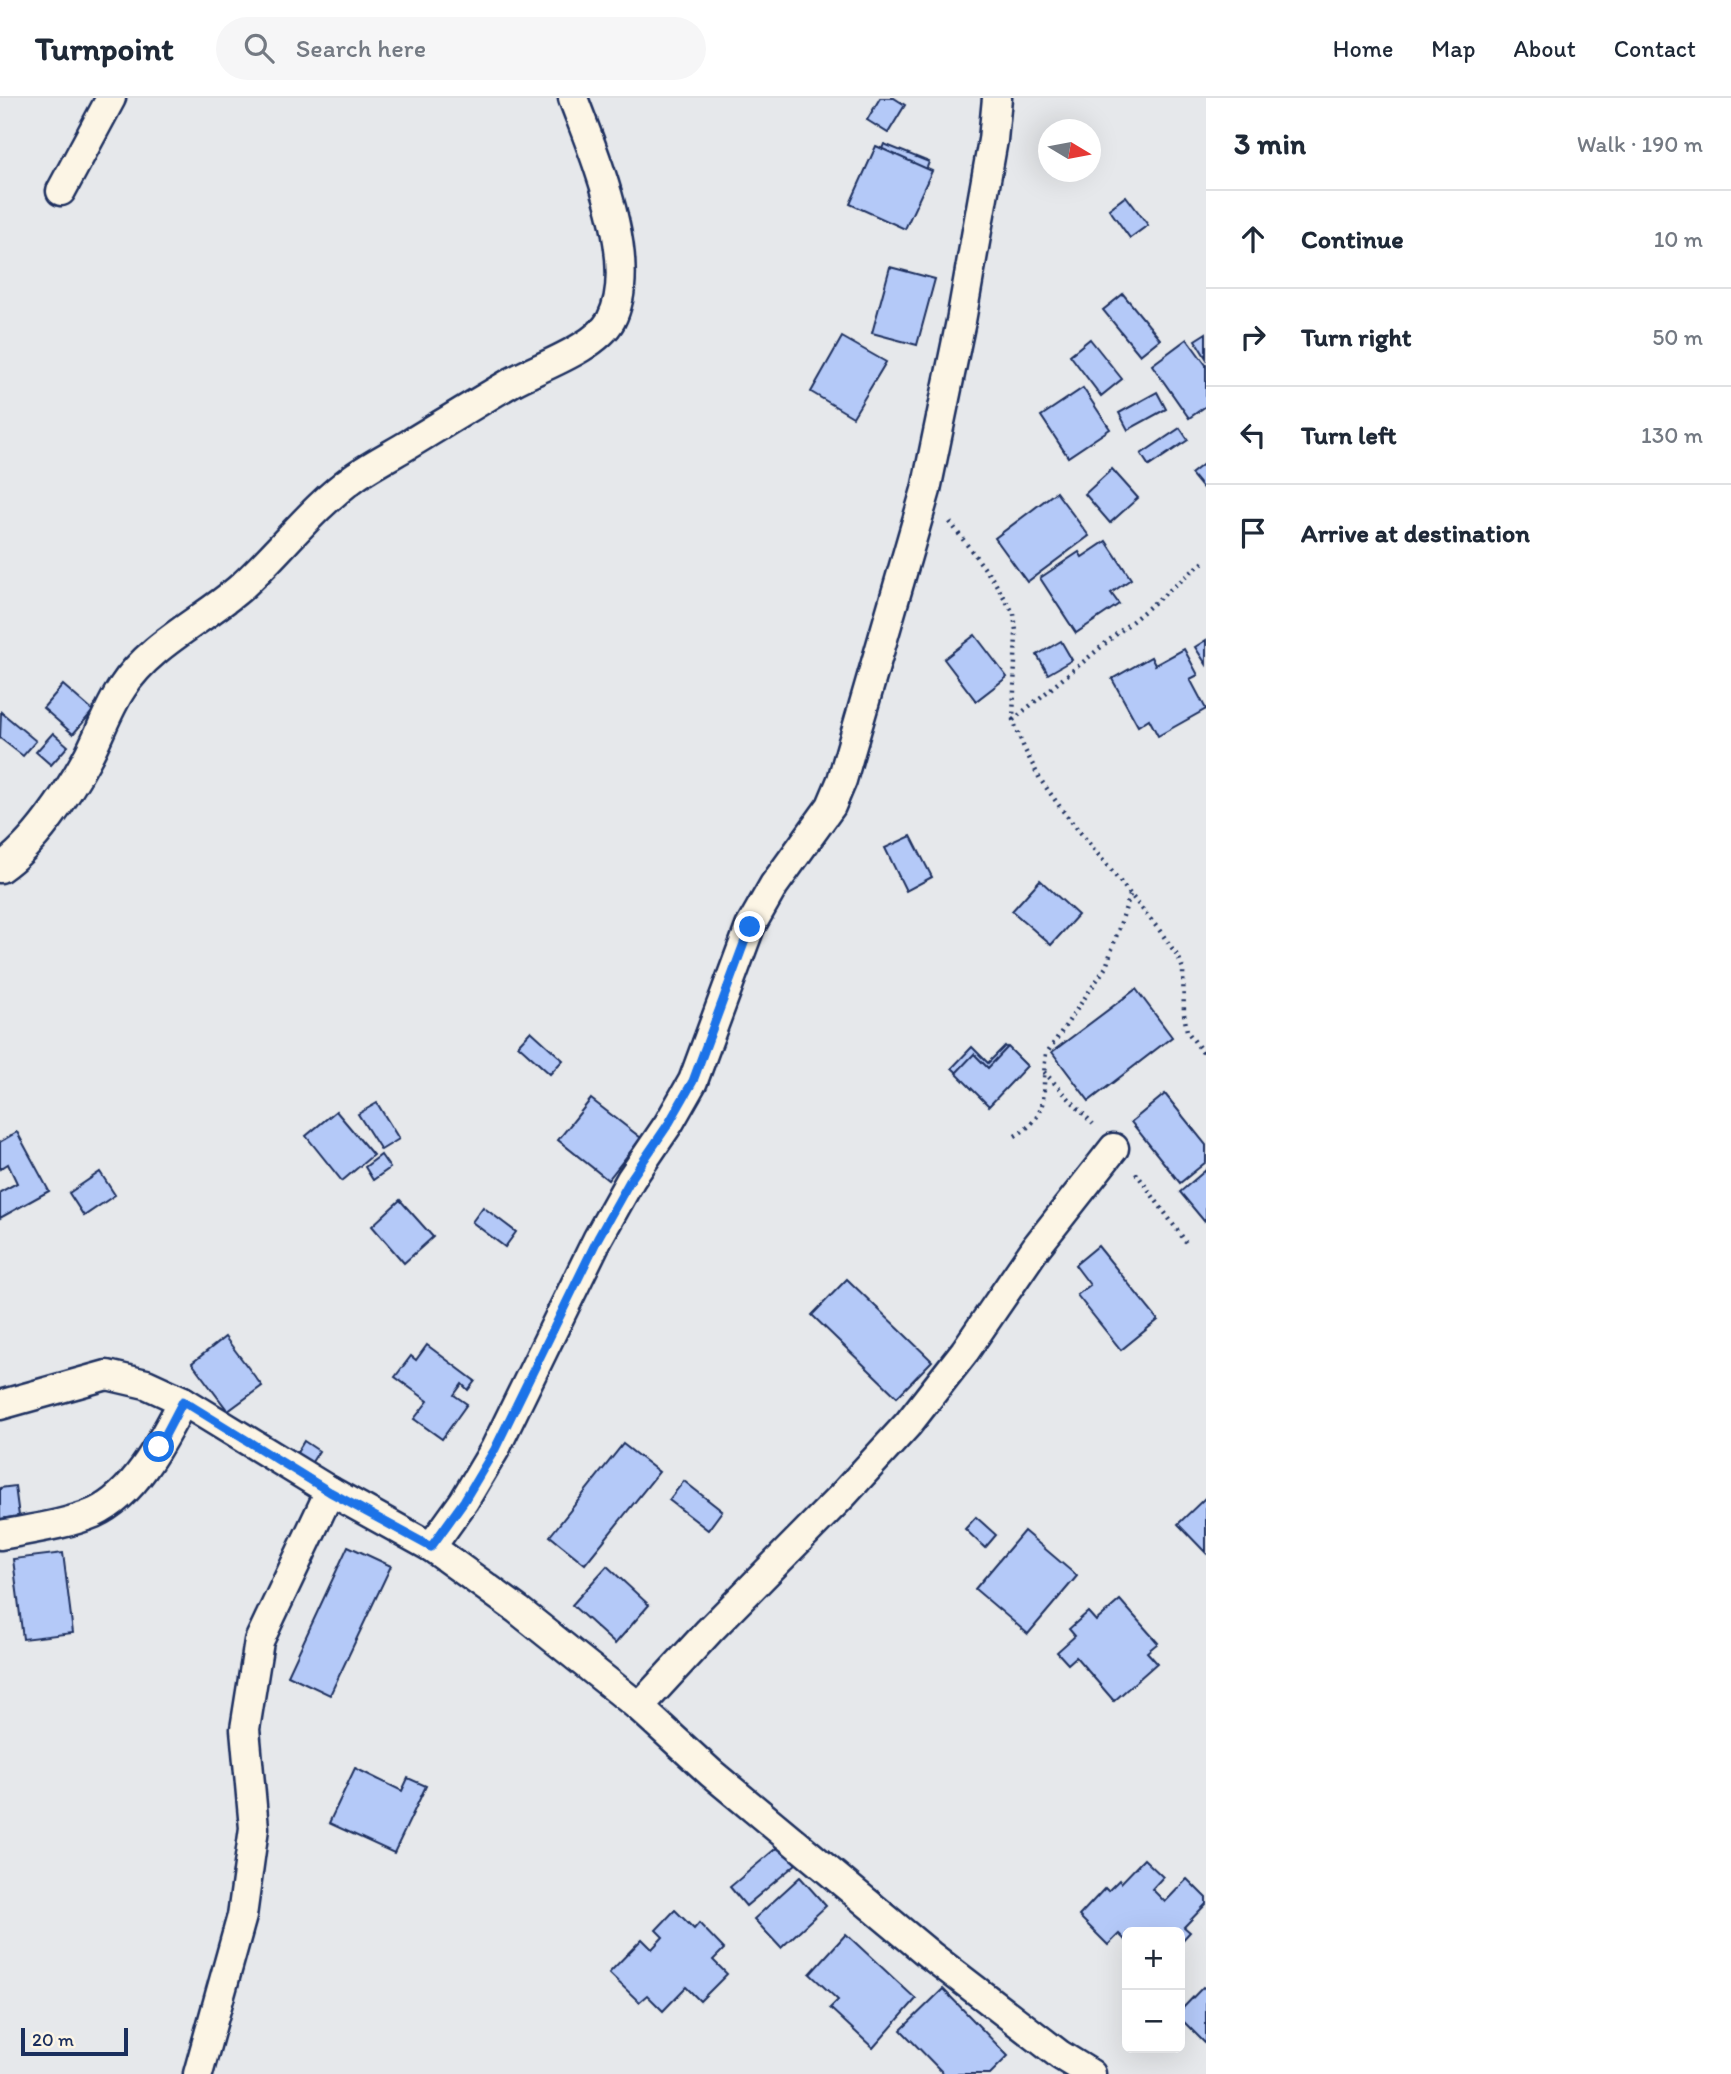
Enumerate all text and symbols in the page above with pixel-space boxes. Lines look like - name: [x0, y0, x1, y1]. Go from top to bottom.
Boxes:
- search box: [216, 17, 706, 80]
- text: Turnpoint: [35, 29, 174, 68]
- icon: search: [240, 29, 278, 67]
- text: Search here: [296, 32, 426, 64]
- text: Home: [1333, 34, 1393, 63]
- text: Map: [1431, 34, 1475, 63]
- text: About: [1513, 34, 1576, 63]
- text: Contact: [1614, 34, 1696, 63]
- north arrow: [1038, 119, 1101, 182]
- text: 3 min: [1234, 125, 1306, 162]
- text: Walk · 190 m: [1577, 130, 1703, 158]
- icon: ahead: [1234, 220, 1272, 258]
- text: Continue: [1301, 223, 1404, 255]
- text: 10 m: [1654, 225, 1703, 253]
- icon: right: [1234, 318, 1272, 356]
- text: Turn right: [1301, 321, 1412, 353]
- text: 50 m: [1652, 323, 1703, 351]
- icon: left: [1234, 416, 1272, 454]
- text: Turn left: [1301, 419, 1397, 451]
- text: 130 m: [1641, 421, 1703, 449]
- icon: arrive: [1234, 514, 1272, 552]
- text: Arrive at destination: [1301, 517, 1530, 549]
- route end: [734, 911, 765, 942]
- route start: [143, 1431, 174, 1462]
- map controls: [1122, 1927, 1185, 2053]
- button: +: [1122, 1927, 1185, 1990]
- button: −: [1122, 1990, 1185, 2053]
- scale bar: [21, 2025, 128, 2057]
- text: 20 m: [32, 2028, 74, 2051]

